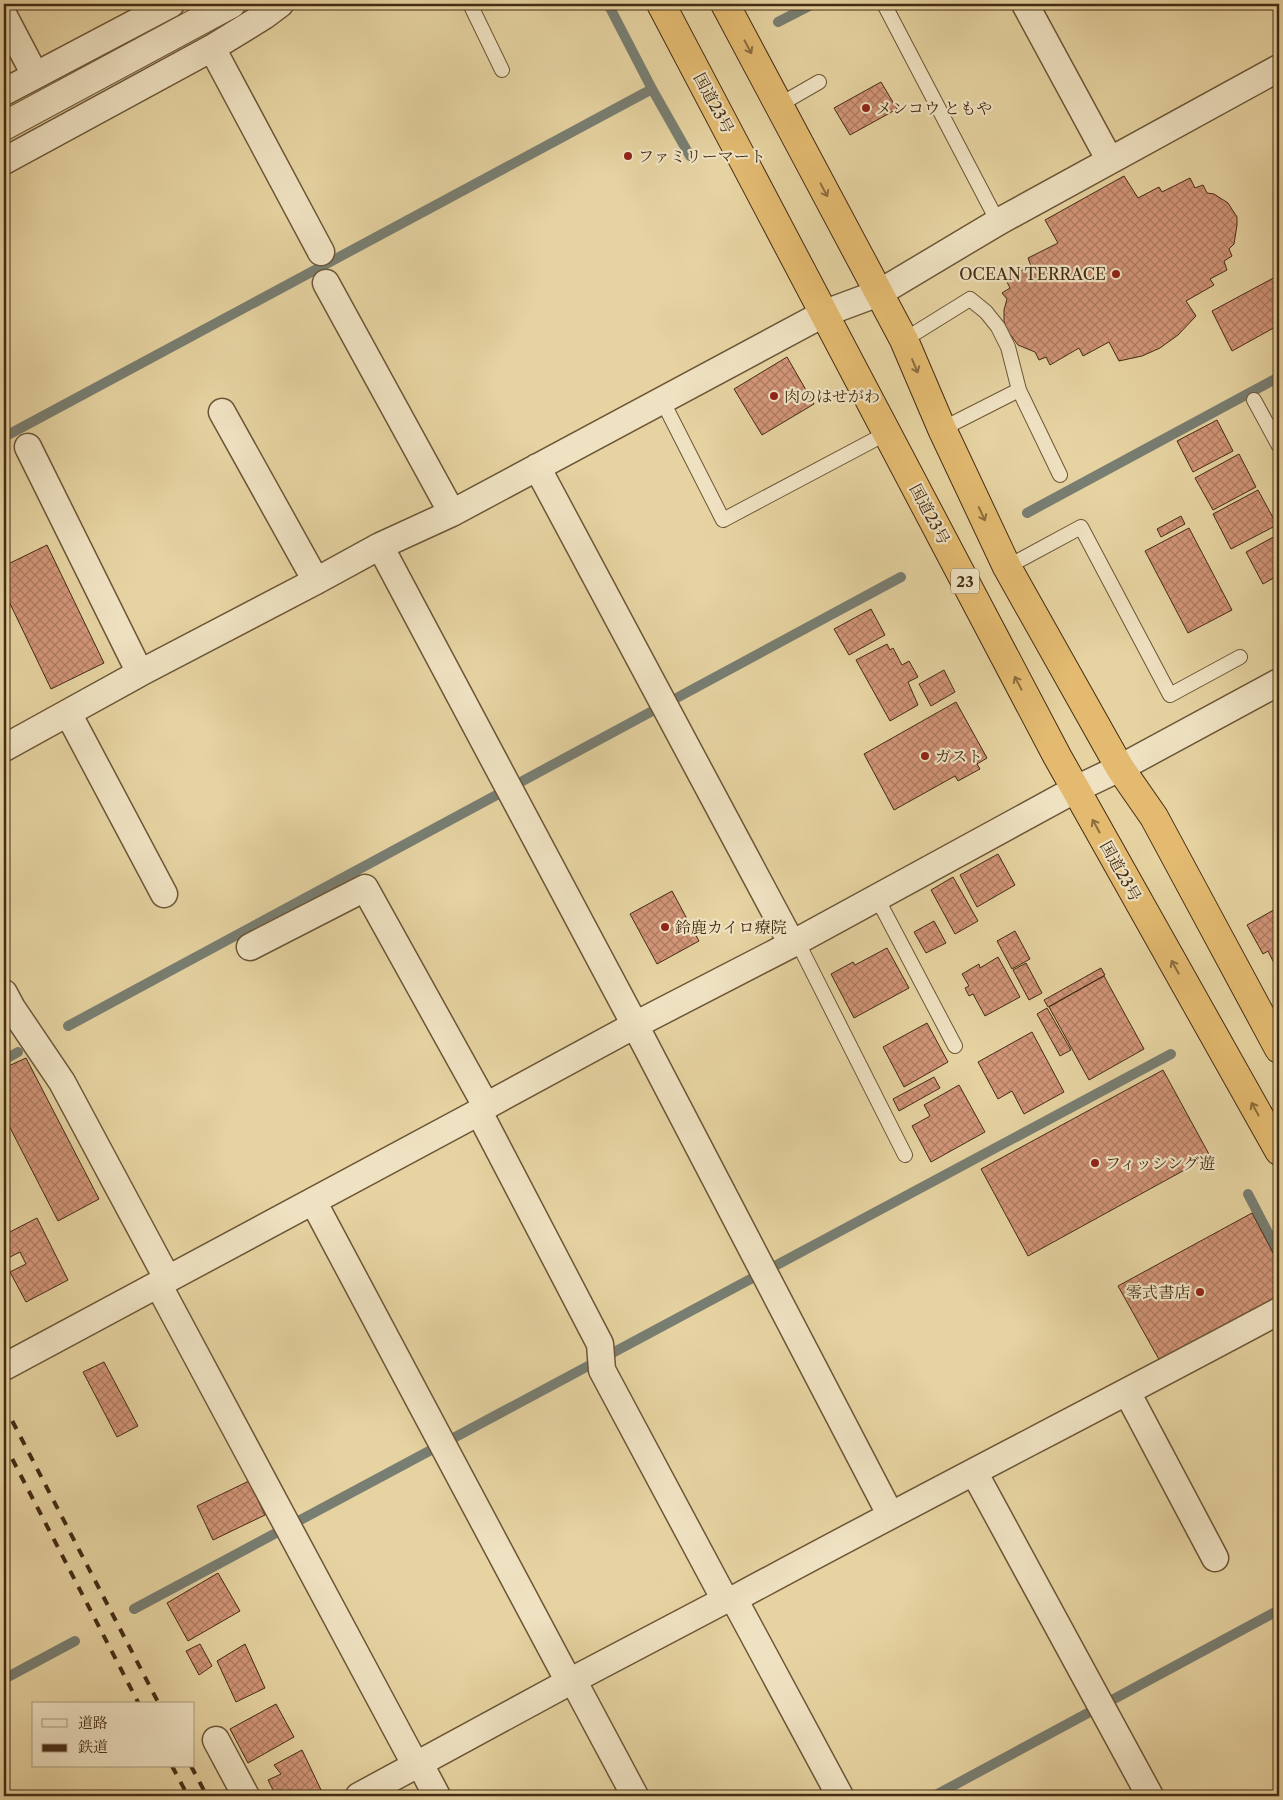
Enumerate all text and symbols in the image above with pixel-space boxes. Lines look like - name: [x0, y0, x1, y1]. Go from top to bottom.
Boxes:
- one-way arrow: [744, 39, 753, 54]
- street label: 国道23号: [690, 69, 738, 137]
- place label: メンコウ ともや: [876, 98, 992, 118]
- marker: メンコウ ともや: [860, 102, 872, 114]
- place label: ファミリーマート: [638, 146, 766, 166]
- marker: ファミリーマート: [622, 150, 634, 162]
- one-way arrow: [819, 183, 829, 198]
- place label: OCEAN TERRACE: [959, 264, 1106, 284]
- marker: OCEAN TERRACE: [1110, 268, 1122, 280]
- one-way arrow: [910, 358, 920, 373]
- place label: 肉のはせがわ: [784, 386, 880, 406]
- marker: 肉のはせがわ: [768, 390, 780, 402]
- street label: 国道23号: [906, 480, 954, 548]
- one-way arrow: [978, 506, 987, 521]
- road number: 23: [951, 568, 979, 594]
- one-way arrow: [1013, 676, 1023, 691]
- place label: ガスト: [935, 746, 983, 766]
- marker: ガスト: [919, 750, 931, 762]
- one-way arrow: [1090, 819, 1100, 834]
- street label: 国道23号: [1096, 837, 1146, 905]
- place label: 鈴鹿カイロ療院: [674, 917, 787, 937]
- marker: 鈴鹿カイロ療院: [659, 921, 671, 933]
- one-way arrow: [1170, 961, 1180, 975]
- one-way arrow: [1250, 1102, 1260, 1117]
- place label: フィッシング遊: [1105, 1153, 1215, 1173]
- marker: フィッシング遊: [1089, 1157, 1101, 1169]
- place label: 零式書店: [1126, 1282, 1190, 1302]
- marker: 零式書店: [1194, 1286, 1206, 1298]
- legend: [32, 1702, 195, 1768]
- text: 道路: [78, 1713, 108, 1732]
- text: 鉄道: [78, 1737, 108, 1756]

